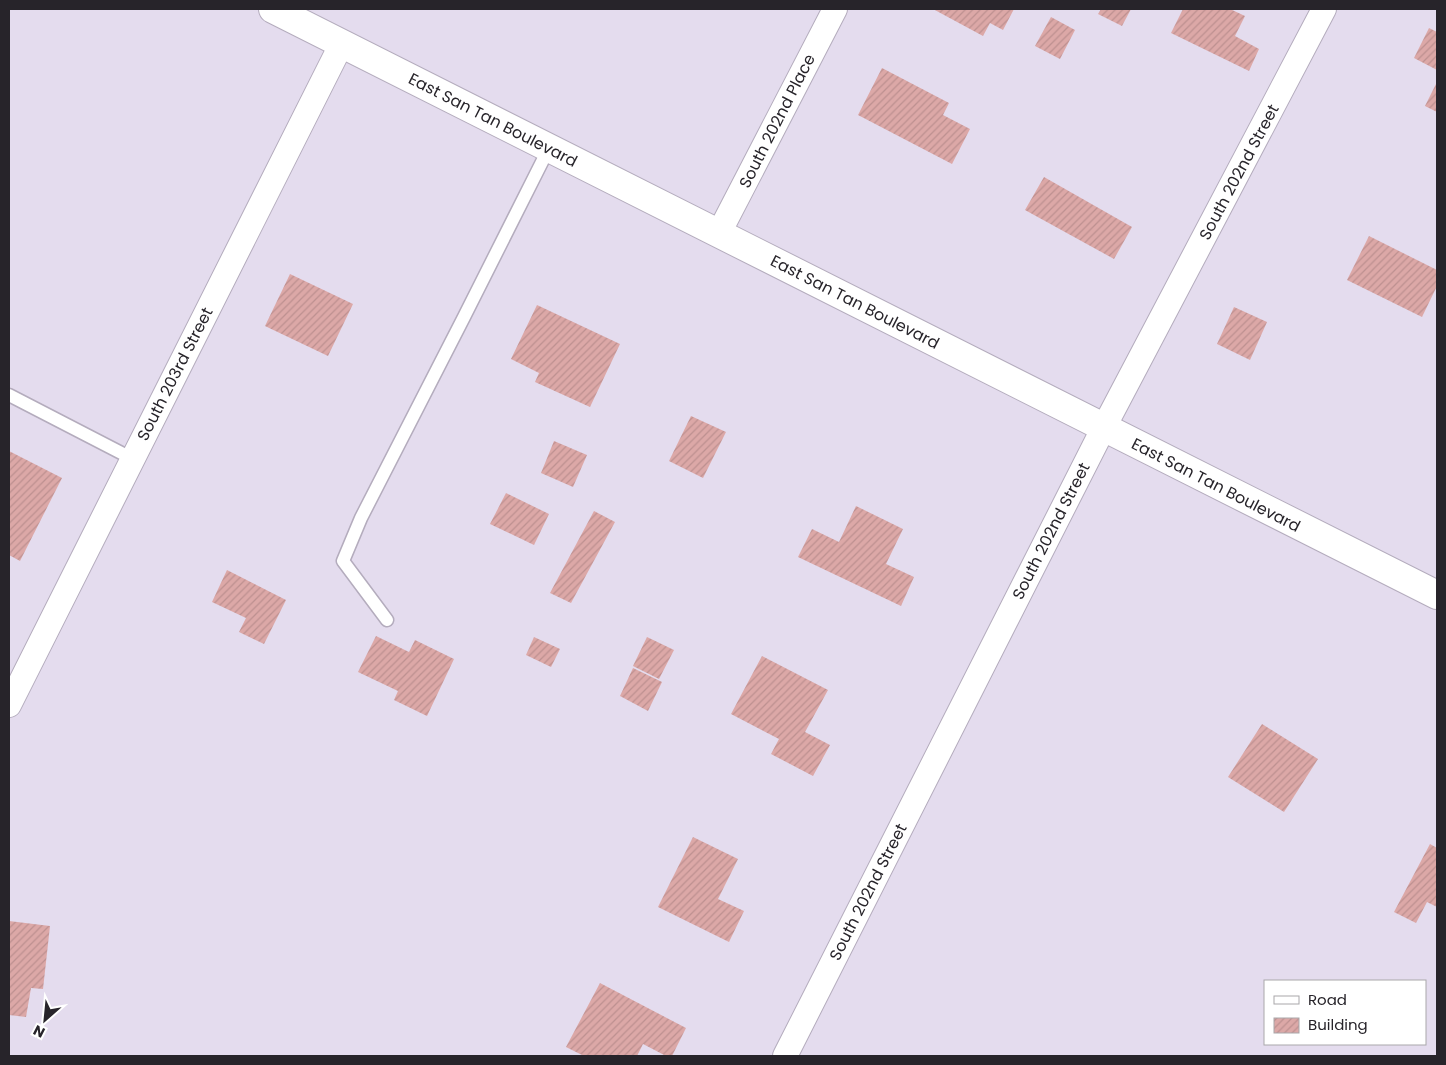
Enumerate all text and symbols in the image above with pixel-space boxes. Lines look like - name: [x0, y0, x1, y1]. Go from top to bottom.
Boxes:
- street label: South 202nd Place: [733, 50, 821, 192]
- street label: East San Tan Boulevard: [405, 67, 581, 173]
- street label: South 202nd Street: [1193, 100, 1285, 244]
- street label: East San Tan Boulevard: [767, 249, 943, 355]
- street label: South 203rd Street: [131, 303, 219, 445]
- street label: East San Tan Boulevard: [1128, 432, 1304, 538]
- street label: South 202nd Street: [1007, 458, 1096, 603]
- street label: South 202nd Street: [824, 819, 913, 964]
- legend: [1264, 980, 1426, 1045]
- text: Road: [1308, 989, 1347, 1010]
- north arrow: [20, 995, 70, 1045]
- text: Building: [1308, 1014, 1368, 1035]
- text: N: [30, 1020, 48, 1043]

